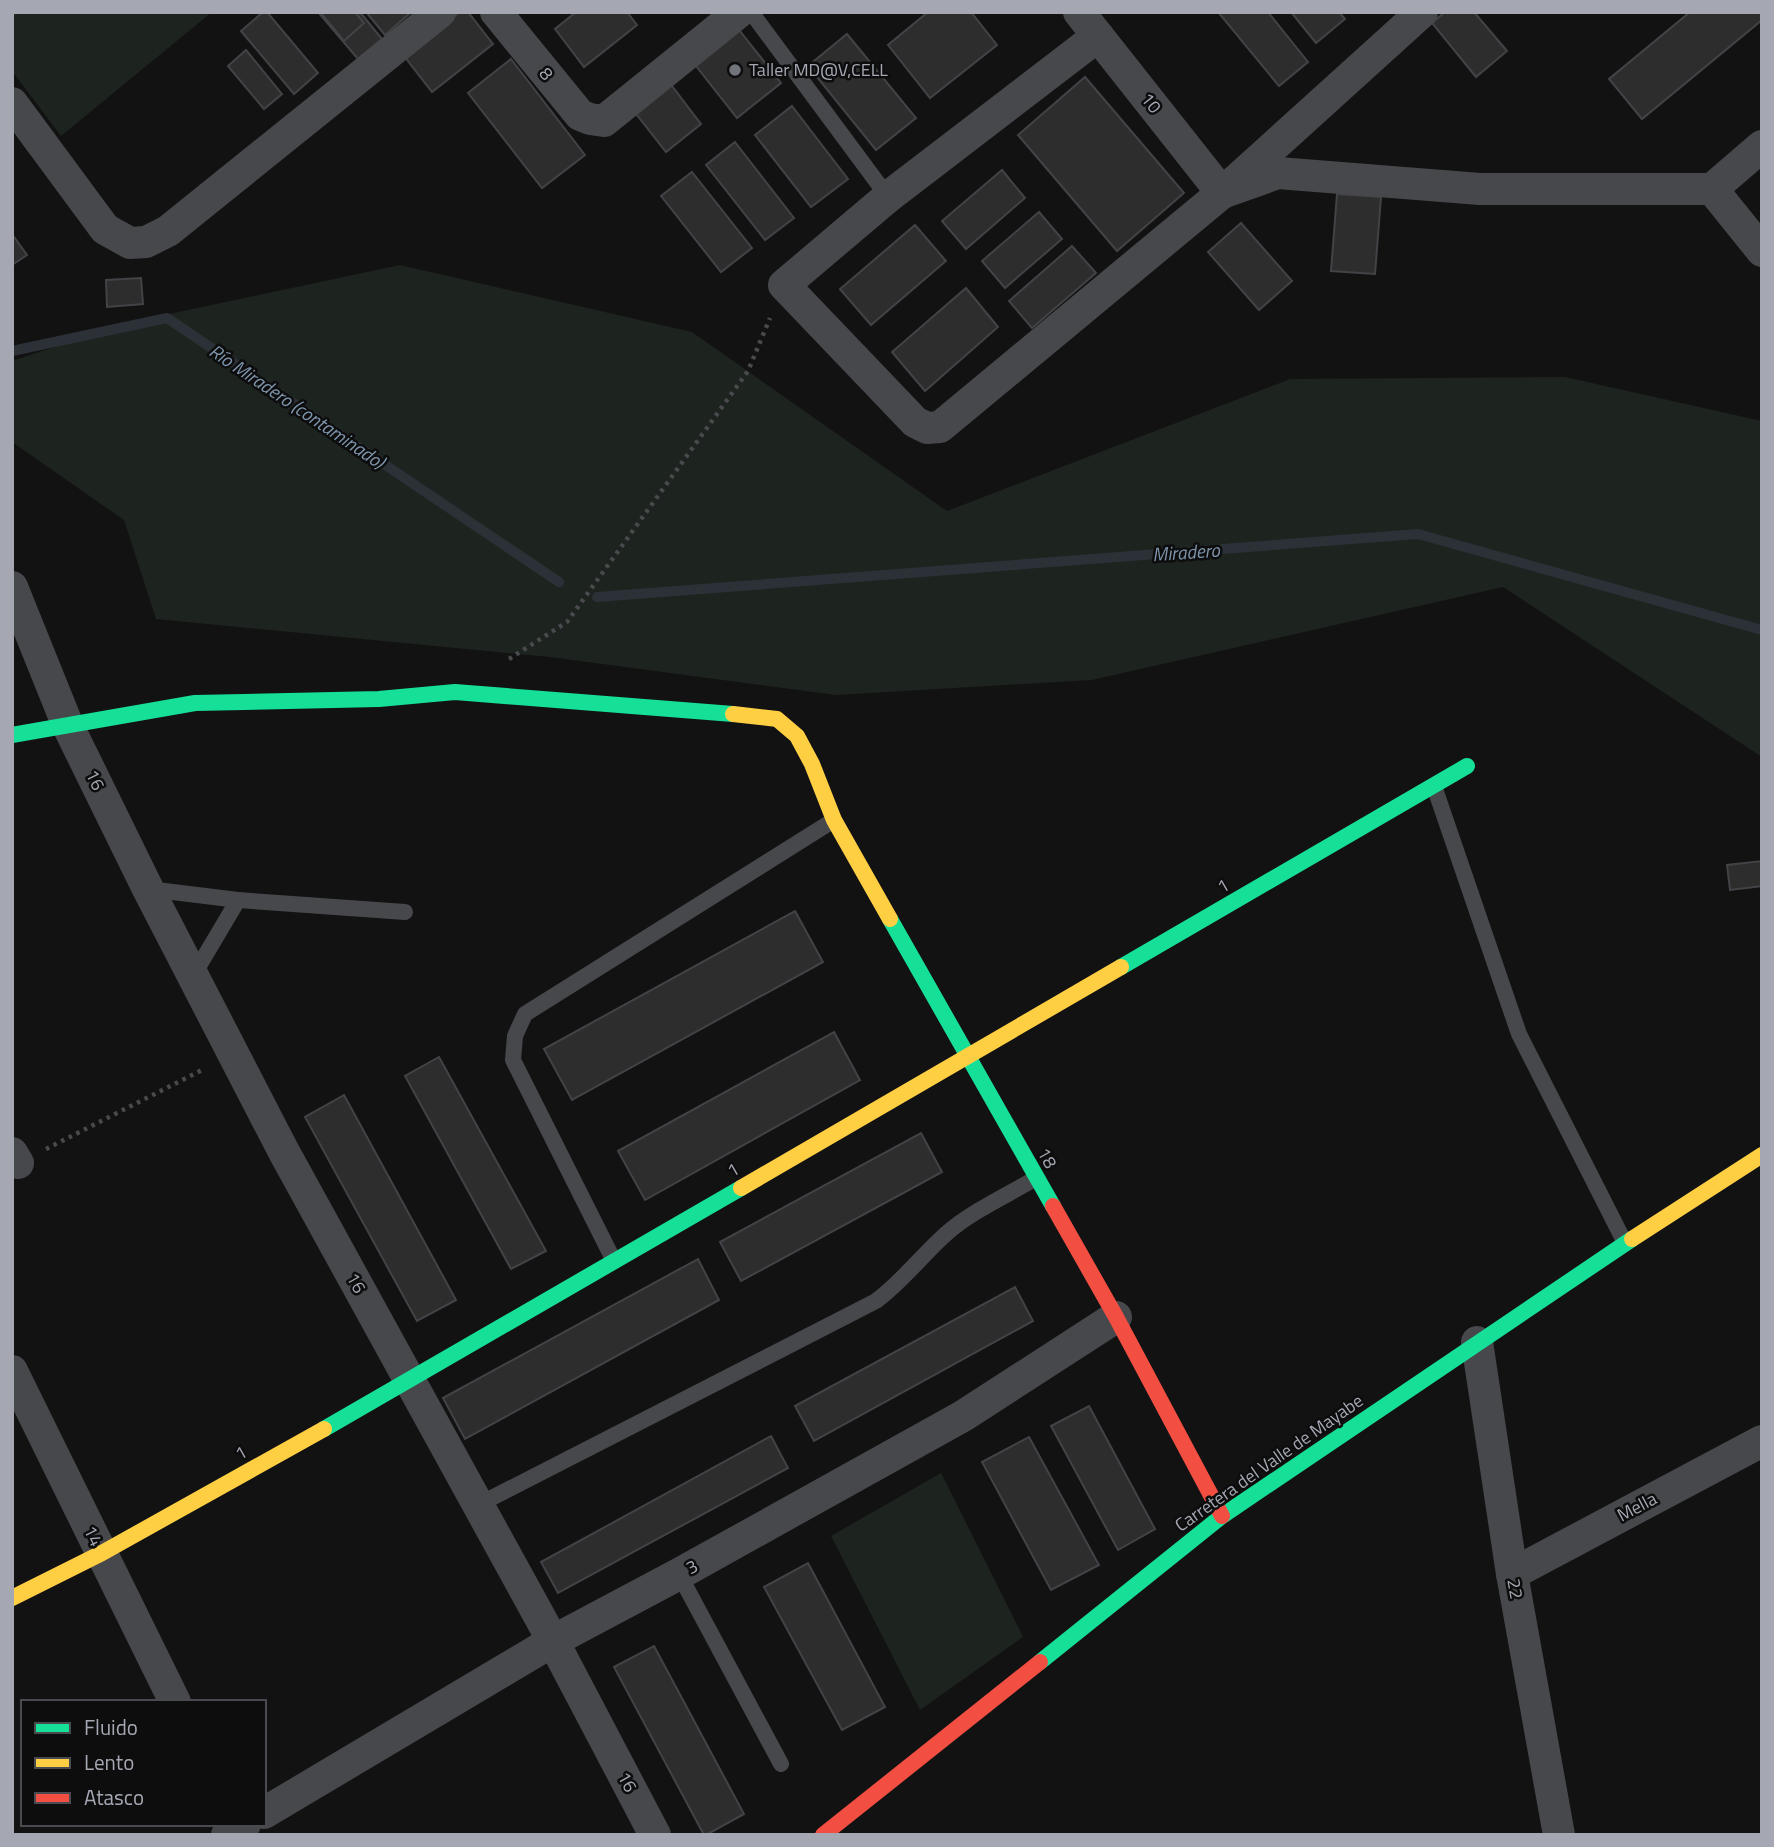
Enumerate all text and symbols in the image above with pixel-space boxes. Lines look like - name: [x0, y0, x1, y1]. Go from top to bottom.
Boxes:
- place label: Taller MD@V,CELL: [749, 56, 888, 83]
- street label: 8: [533, 61, 560, 86]
- marker: Taller MD@V,CELL: [727, 62, 743, 78]
- street label: 10: [1135, 86, 1168, 119]
- water label: Río Miradero (contaminado): [204, 336, 392, 476]
- water label: Miradero: [1151, 535, 1221, 568]
- street label: 16: [79, 765, 112, 795]
- street label: 1: [1212, 871, 1234, 900]
- street label: 18: [1031, 1142, 1064, 1173]
- street label: 1: [722, 1155, 744, 1184]
- street label: 16: [340, 1267, 373, 1298]
- street label: Carretera del Valle de Mayabe: [1169, 1387, 1368, 1538]
- street label: 1: [230, 1438, 252, 1467]
- street label: Mella: [1612, 1485, 1661, 1528]
- street label: 14: [77, 1521, 110, 1551]
- street label: 3: [681, 1552, 703, 1581]
- street label: 22: [1500, 1577, 1531, 1601]
- legend: [21, 1700, 266, 1826]
- text: Fluido: [84, 1711, 138, 1743]
- text: Lento: [84, 1746, 134, 1778]
- street label: 16: [611, 1767, 644, 1797]
- text: Atasco: [84, 1781, 144, 1813]

